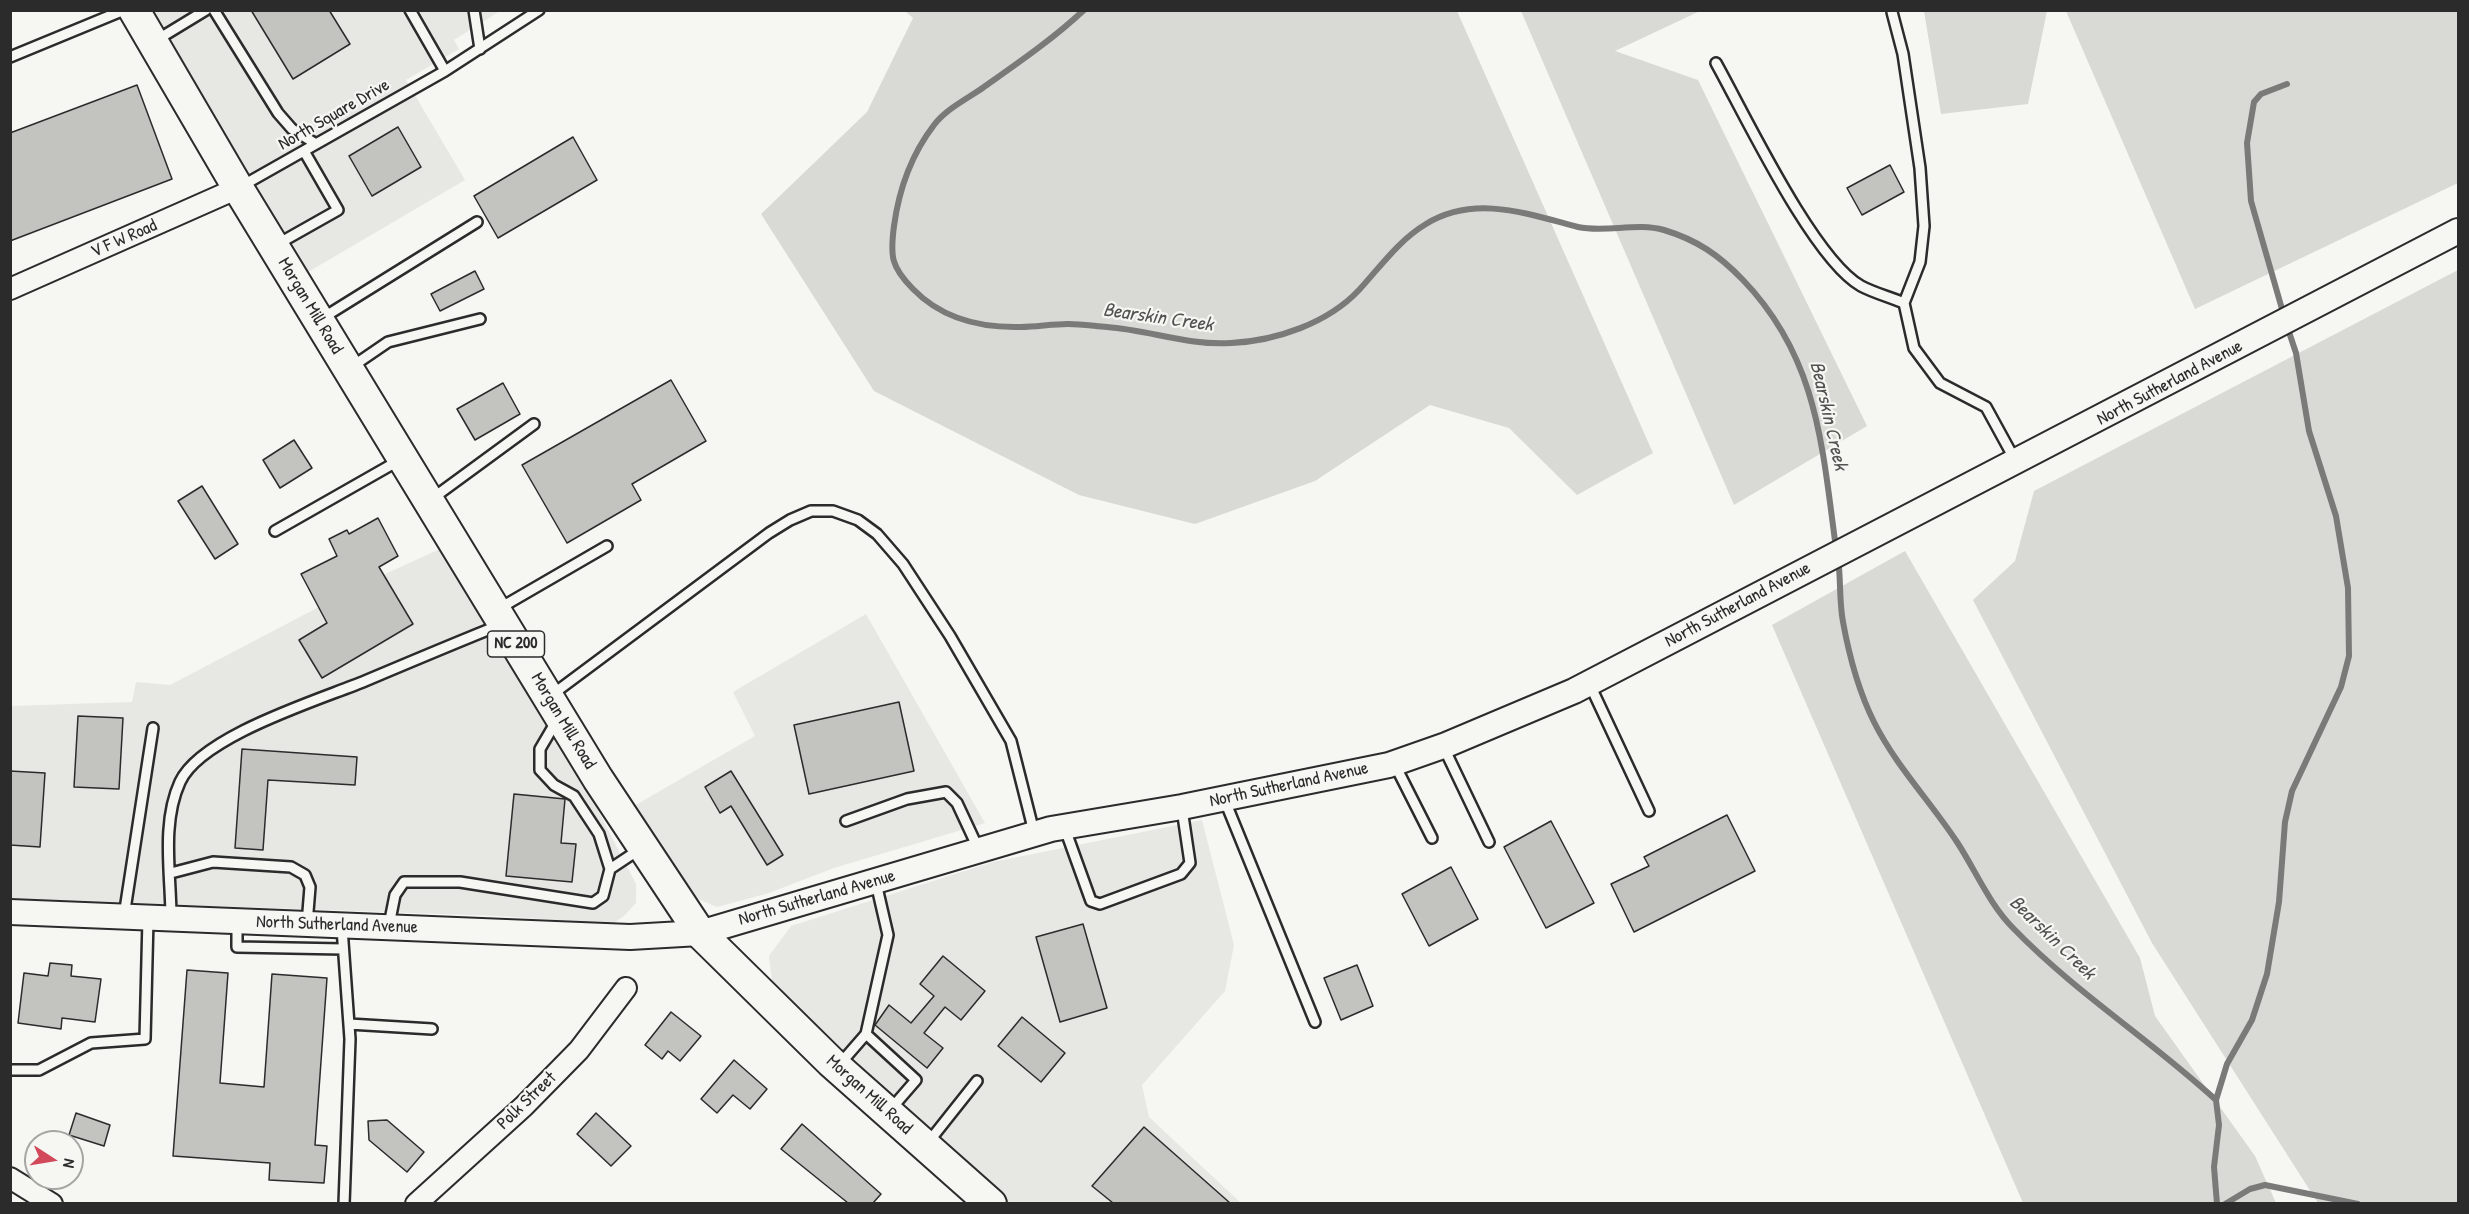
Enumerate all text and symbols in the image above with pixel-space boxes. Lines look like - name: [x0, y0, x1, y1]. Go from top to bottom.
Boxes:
- street label: North Square Drive: [275, 74, 393, 156]
- street label: V F W Road: [88, 215, 160, 263]
- street label: Morgan Mill Road: [273, 254, 347, 358]
- water label: Bearskin Creek: [1102, 298, 1214, 338]
- street label: North Sutherland Avenue: [2094, 335, 2246, 431]
- water label: Bearskin Creek: [1804, 359, 1852, 473]
- street label: North Sutherland Avenue: [1662, 557, 1814, 653]
- road number: NC 200: [488, 631, 544, 657]
- street label: Morgan Mill Road: [526, 669, 600, 773]
- street label: North Sutherland Avenue: [1208, 758, 1370, 812]
- street label: North Sutherland Avenue: [736, 865, 898, 931]
- water label: Bearskin Creek: [2004, 891, 2100, 985]
- street label: North Sutherland Avenue: [256, 911, 418, 939]
- street label: Morgan Mill Road: [822, 1051, 916, 1139]
- street label: Polk Street: [493, 1067, 561, 1135]
- north arrow: [24, 1130, 84, 1190]
- text: N: [58, 1157, 81, 1170]

